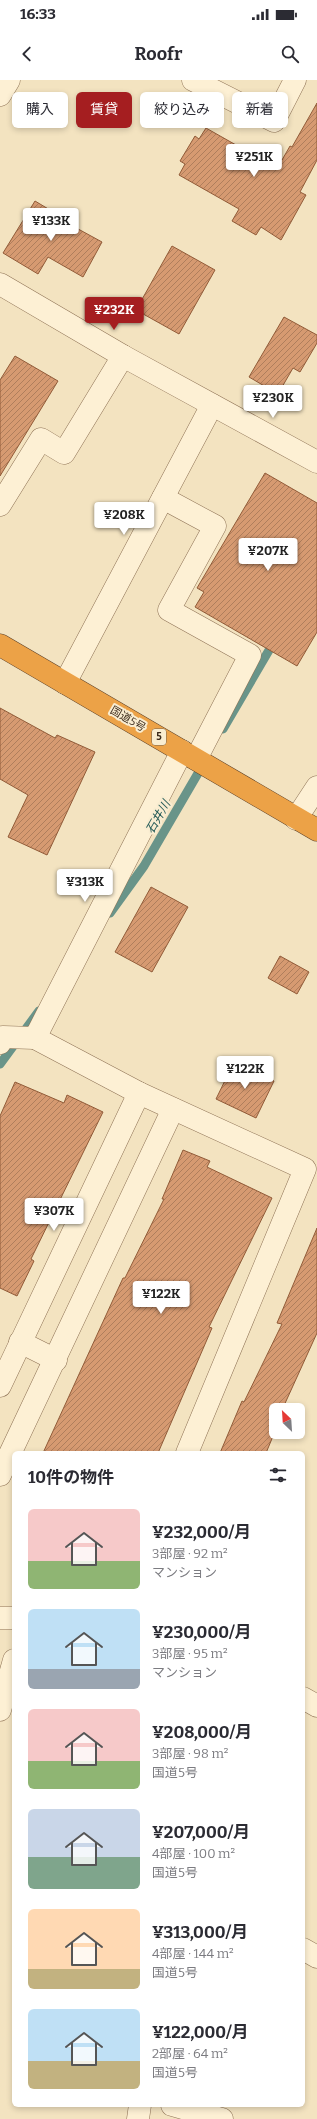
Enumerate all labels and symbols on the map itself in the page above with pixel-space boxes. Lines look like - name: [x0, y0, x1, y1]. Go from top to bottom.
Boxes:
- pin: ¥251K: [226, 144, 282, 178]
- pin: ¥133K: [23, 208, 79, 242]
- pin: ¥232K: [86, 297, 142, 331]
- pin: ¥230K: [245, 385, 301, 419]
- pin: ¥208K: [96, 502, 152, 536]
- pin: ¥207K: [240, 538, 296, 572]
- street label: 国道5号: [108, 704, 148, 734]
- road number: 5: [152, 729, 166, 745]
- water label: 石井川: [143, 796, 174, 836]
- pin: ¥313K: [57, 869, 113, 903]
- pin: ¥122K: [217, 1056, 273, 1090]
- pin: ¥307K: [26, 1198, 82, 1232]
- pin: ¥122K: [133, 1281, 189, 1315]
- north arrow: [269, 1403, 305, 1439]

